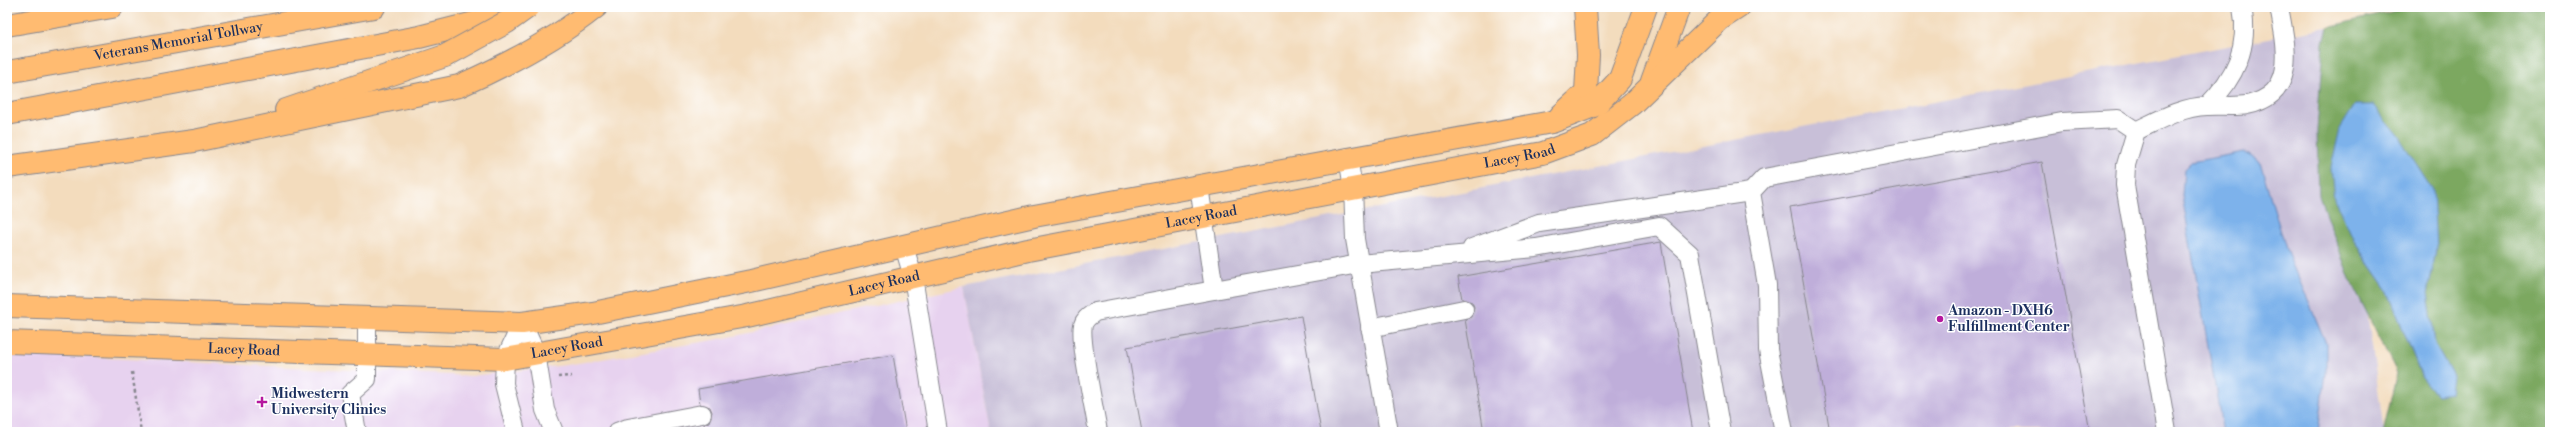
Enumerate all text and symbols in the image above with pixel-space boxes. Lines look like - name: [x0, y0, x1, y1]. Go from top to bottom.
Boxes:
- street label: Veterans Memorial Tollway: [91, 18, 264, 66]
- street label: Lacey Road: [1482, 140, 1558, 173]
- street label: Lacey Road: [1164, 202, 1239, 233]
- street label: Lacey Road: [847, 267, 922, 301]
- place label: Amazon - DXH6 Fulfillment Center: [1947, 302, 2070, 336]
- marker: Amazon - DXH6 Fulfillment Center: [1935, 314, 1945, 324]
- street label: Lacey Road: [529, 333, 604, 363]
- street label: Lacey Road: [207, 340, 281, 360]
- place label: Midwestern University Clinics: [271, 385, 386, 419]
- marker: Midwestern University Clinics: [256, 396, 268, 408]

